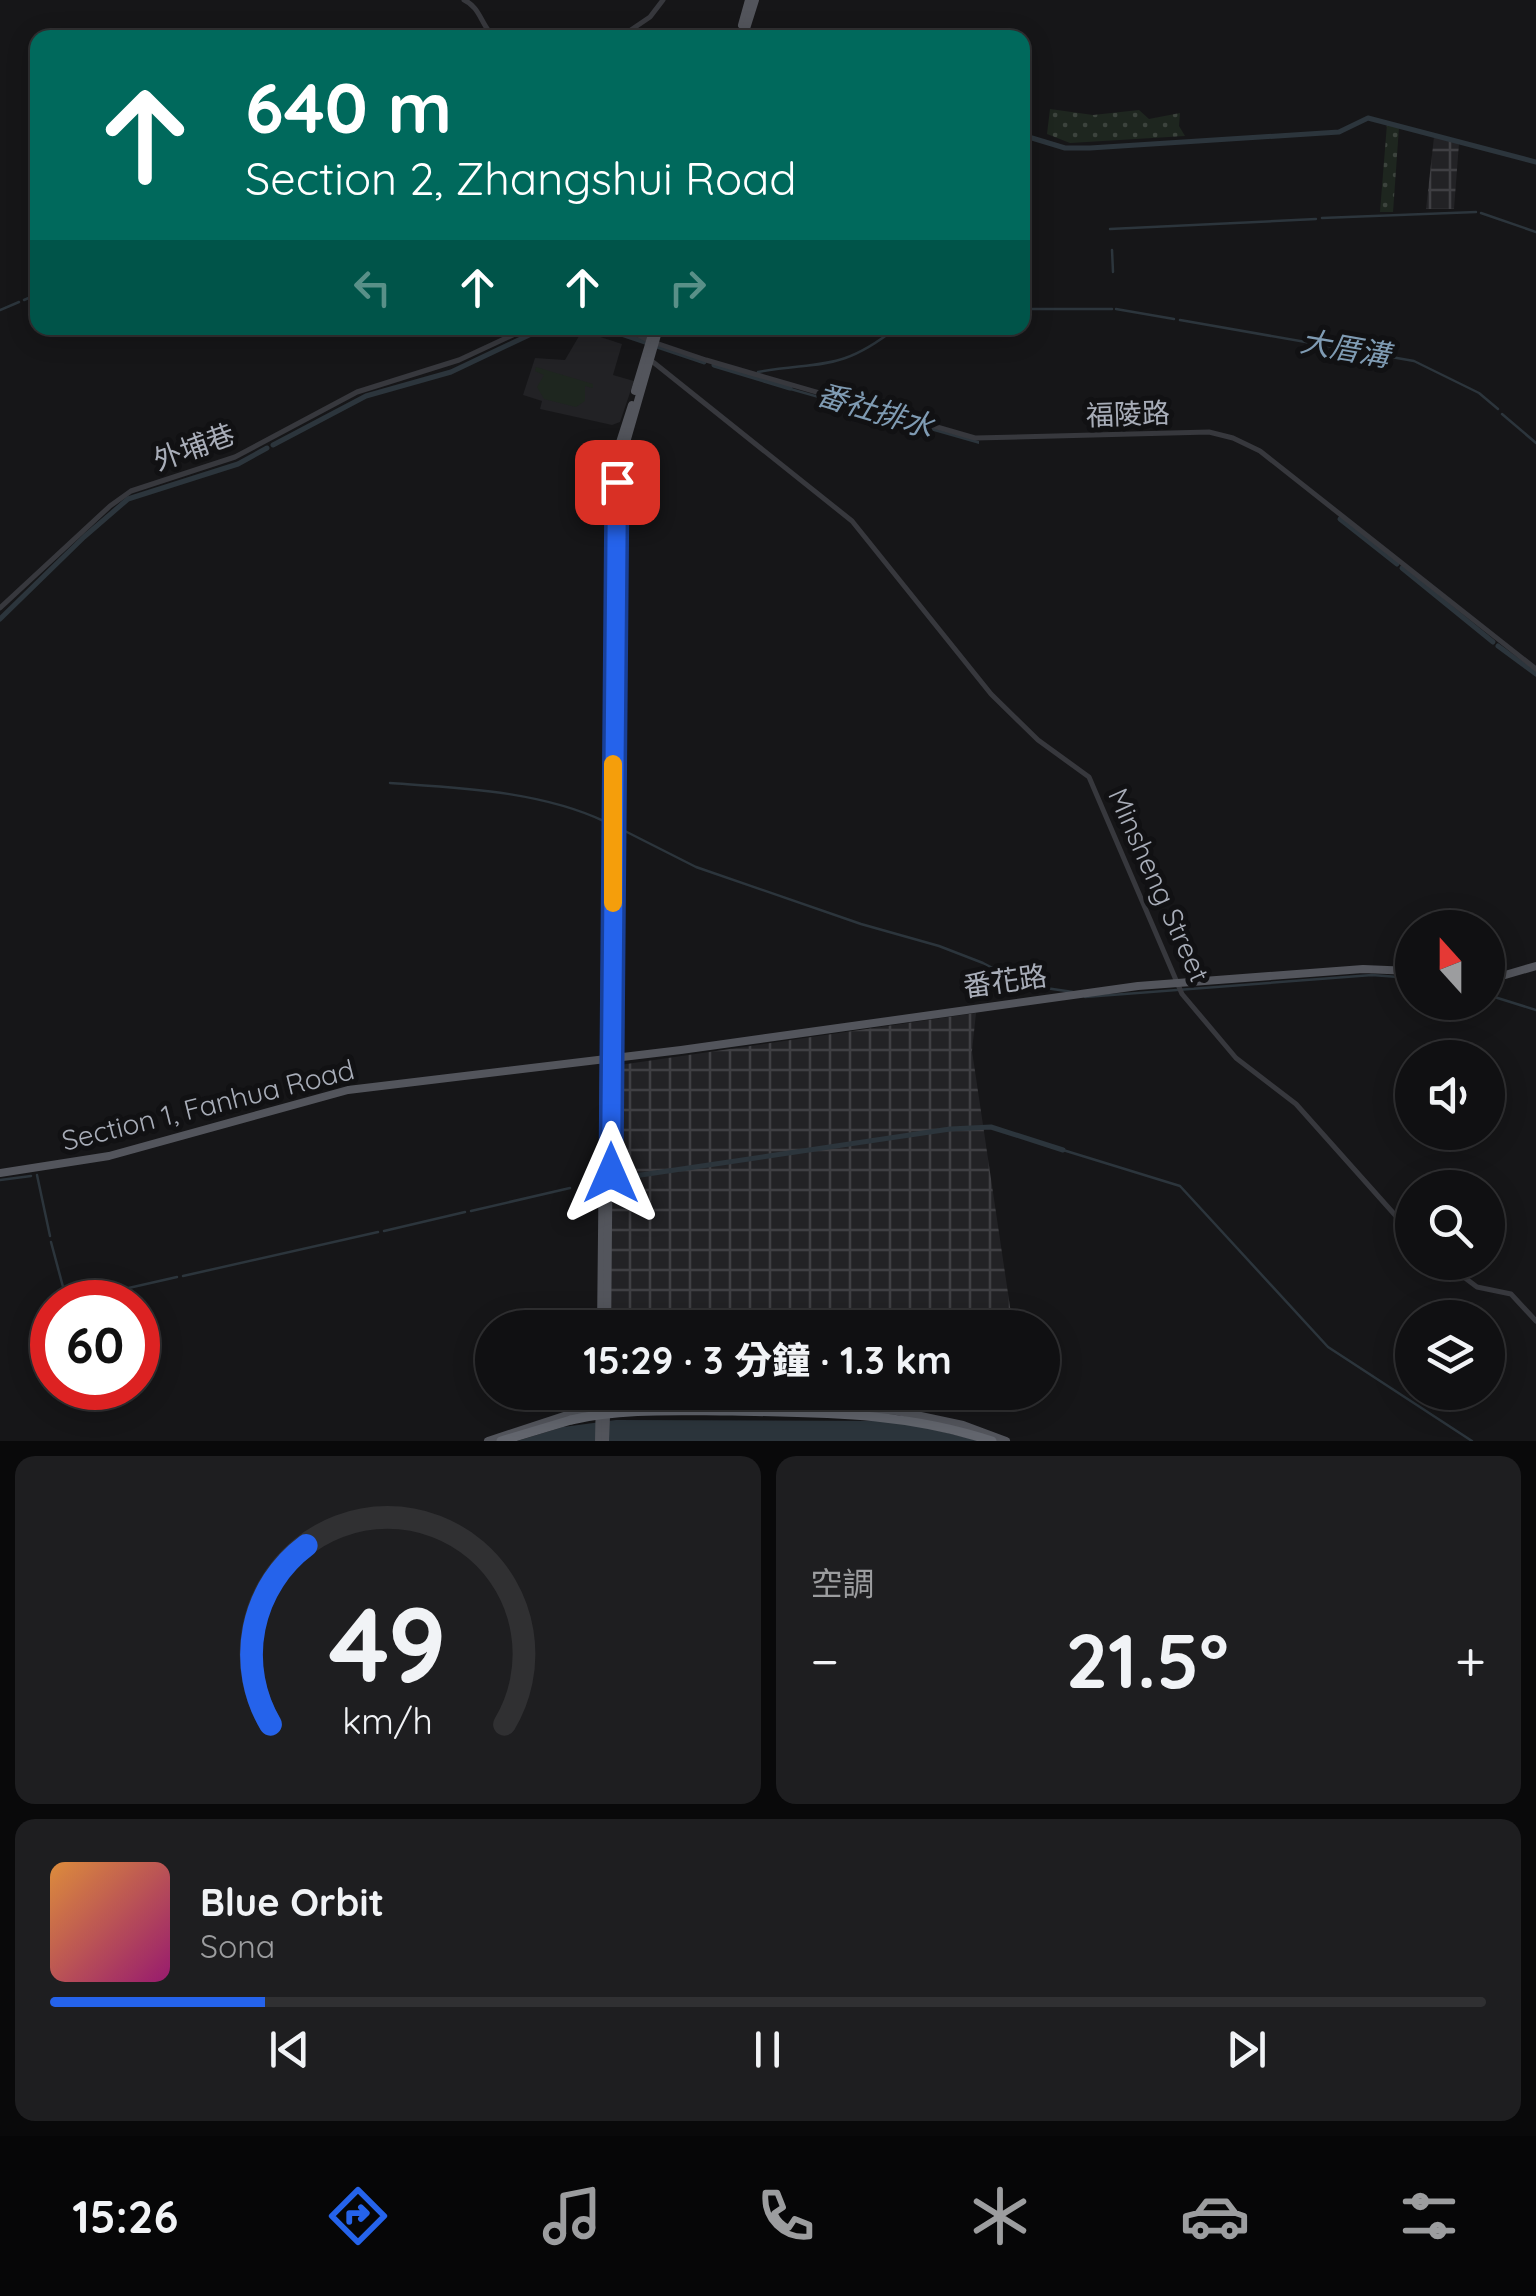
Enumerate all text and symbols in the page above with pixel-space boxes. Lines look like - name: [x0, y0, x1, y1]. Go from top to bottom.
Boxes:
- text: 640 m: [245, 63, 452, 151]
- icon: ahead: [80, 70, 210, 200]
- text: Section 2, Zhangshui Road: [245, 150, 797, 206]
- icon: left: [345, 260, 400, 315]
- icon: ahead: [450, 260, 505, 315]
- icon: ahead: [555, 260, 610, 315]
- icon: right: [660, 260, 715, 315]
- water label: 大厝溝: [1298, 321, 1397, 375]
- water label: 番社排水: [812, 374, 940, 446]
- street label: 福陵路: [1085, 395, 1171, 432]
- street label: 外埔巷: [148, 416, 239, 477]
- pin: [575, 440, 660, 525]
- icon: arrive: [590, 455, 645, 510]
- street label: Minsheng Street: [1101, 783, 1218, 987]
- north arrow: [1395, 910, 1505, 1020]
- map controls: [1395, 910, 1505, 1410]
- street label: 番花路: [961, 957, 1049, 1004]
- button: sound: [1395, 1040, 1505, 1150]
- street label: Section 1, Fanhua Road: [58, 1051, 358, 1158]
- position arrow: [559, 1121, 663, 1225]
- button: search: [1395, 1170, 1505, 1280]
- speed limit sign: 60: [30, 1280, 160, 1410]
- button: layers: [1395, 1300, 1505, 1410]
- text: 15:29 · 3 分鐘 · 1.3 km: [583, 1336, 952, 1384]
- text: 空調: [811, 1563, 875, 1603]
- text: 49: [329, 1578, 447, 1708]
- text: 21.5°: [1065, 1613, 1229, 1707]
- text: −: [811, 1626, 839, 1695]
- text: +: [1455, 1626, 1486, 1695]
- text: km/h: [342, 1698, 433, 1743]
- text: Blue Orbit: [200, 1878, 384, 1926]
- text: Sona: [200, 1926, 275, 1966]
- icon: previous: [262, 2022, 317, 2077]
- icon: pause: [740, 2022, 795, 2077]
- icon: next: [1219, 2022, 1274, 2077]
- icon: directions: [323, 2181, 393, 2251]
- icon: music: [537, 2181, 607, 2251]
- icon: phone: [751, 2181, 821, 2251]
- icon: climate: [965, 2181, 1035, 2251]
- icon: car: [1180, 2181, 1250, 2251]
- icon: filters: [1394, 2181, 1464, 2251]
- text: 15:26: [72, 2188, 178, 2244]

